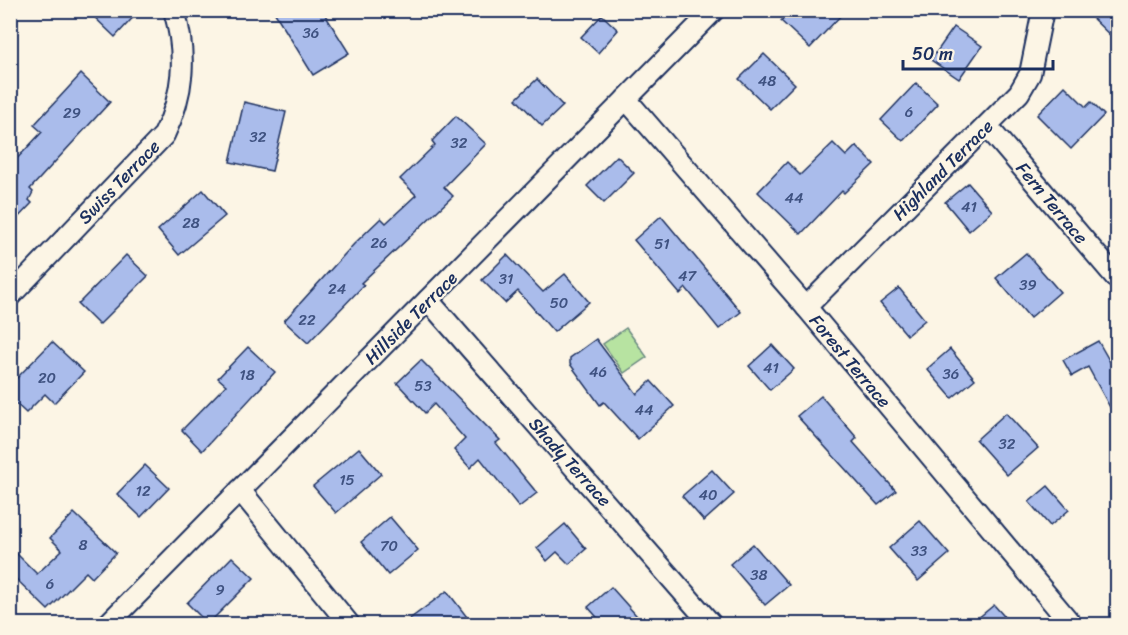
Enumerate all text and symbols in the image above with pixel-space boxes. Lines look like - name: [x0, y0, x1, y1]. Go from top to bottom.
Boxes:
- house number: 36: [303, 20, 319, 46]
- scale bar: [903, 33, 1053, 71]
- text: 50 m: [912, 38, 953, 70]
- house number: 48: [758, 68, 776, 94]
- house number: 6: [905, 99, 913, 125]
- house number: 29: [63, 100, 81, 126]
- street label: Highland Terrace: [885, 112, 1001, 228]
- house number: 32: [250, 124, 267, 150]
- house number: 32: [451, 130, 468, 156]
- street label: Swiss Terrace: [70, 132, 168, 232]
- street label: Fern Terrace: [1008, 154, 1096, 252]
- house number: 44: [785, 185, 803, 211]
- house number: 41: [961, 194, 977, 220]
- house number: 28: [182, 210, 200, 236]
- house number: 26: [370, 230, 388, 256]
- house number: 51: [654, 231, 670, 257]
- street label: Hillside Terrace: [356, 263, 466, 373]
- house number: 47: [678, 263, 697, 289]
- house number: 31: [499, 266, 513, 292]
- house number: 39: [1019, 272, 1037, 298]
- house number: 24: [328, 276, 346, 302]
- house number: 50: [550, 290, 568, 316]
- house number: 22: [298, 307, 316, 333]
- street label: Forest Terrace: [801, 307, 899, 415]
- house number: 41: [763, 355, 779, 381]
- house number: 46: [589, 359, 607, 385]
- house number: 36: [943, 361, 959, 387]
- house number: 18: [239, 362, 255, 388]
- house number: 20: [38, 365, 56, 391]
- house number: 53: [414, 373, 432, 399]
- house number: 44: [635, 397, 653, 423]
- street label: Shady Terrace: [521, 410, 619, 514]
- house number: 32: [999, 431, 1016, 457]
- house number: 15: [339, 467, 355, 493]
- house number: 12: [135, 478, 151, 504]
- house number: 40: [699, 482, 717, 508]
- house number: 8: [78, 532, 88, 558]
- house number: 70: [380, 533, 398, 559]
- house number: 33: [911, 538, 927, 564]
- house number: 38: [750, 562, 768, 588]
- house number: 6: [46, 571, 54, 597]
- house number: 9: [215, 577, 225, 603]

